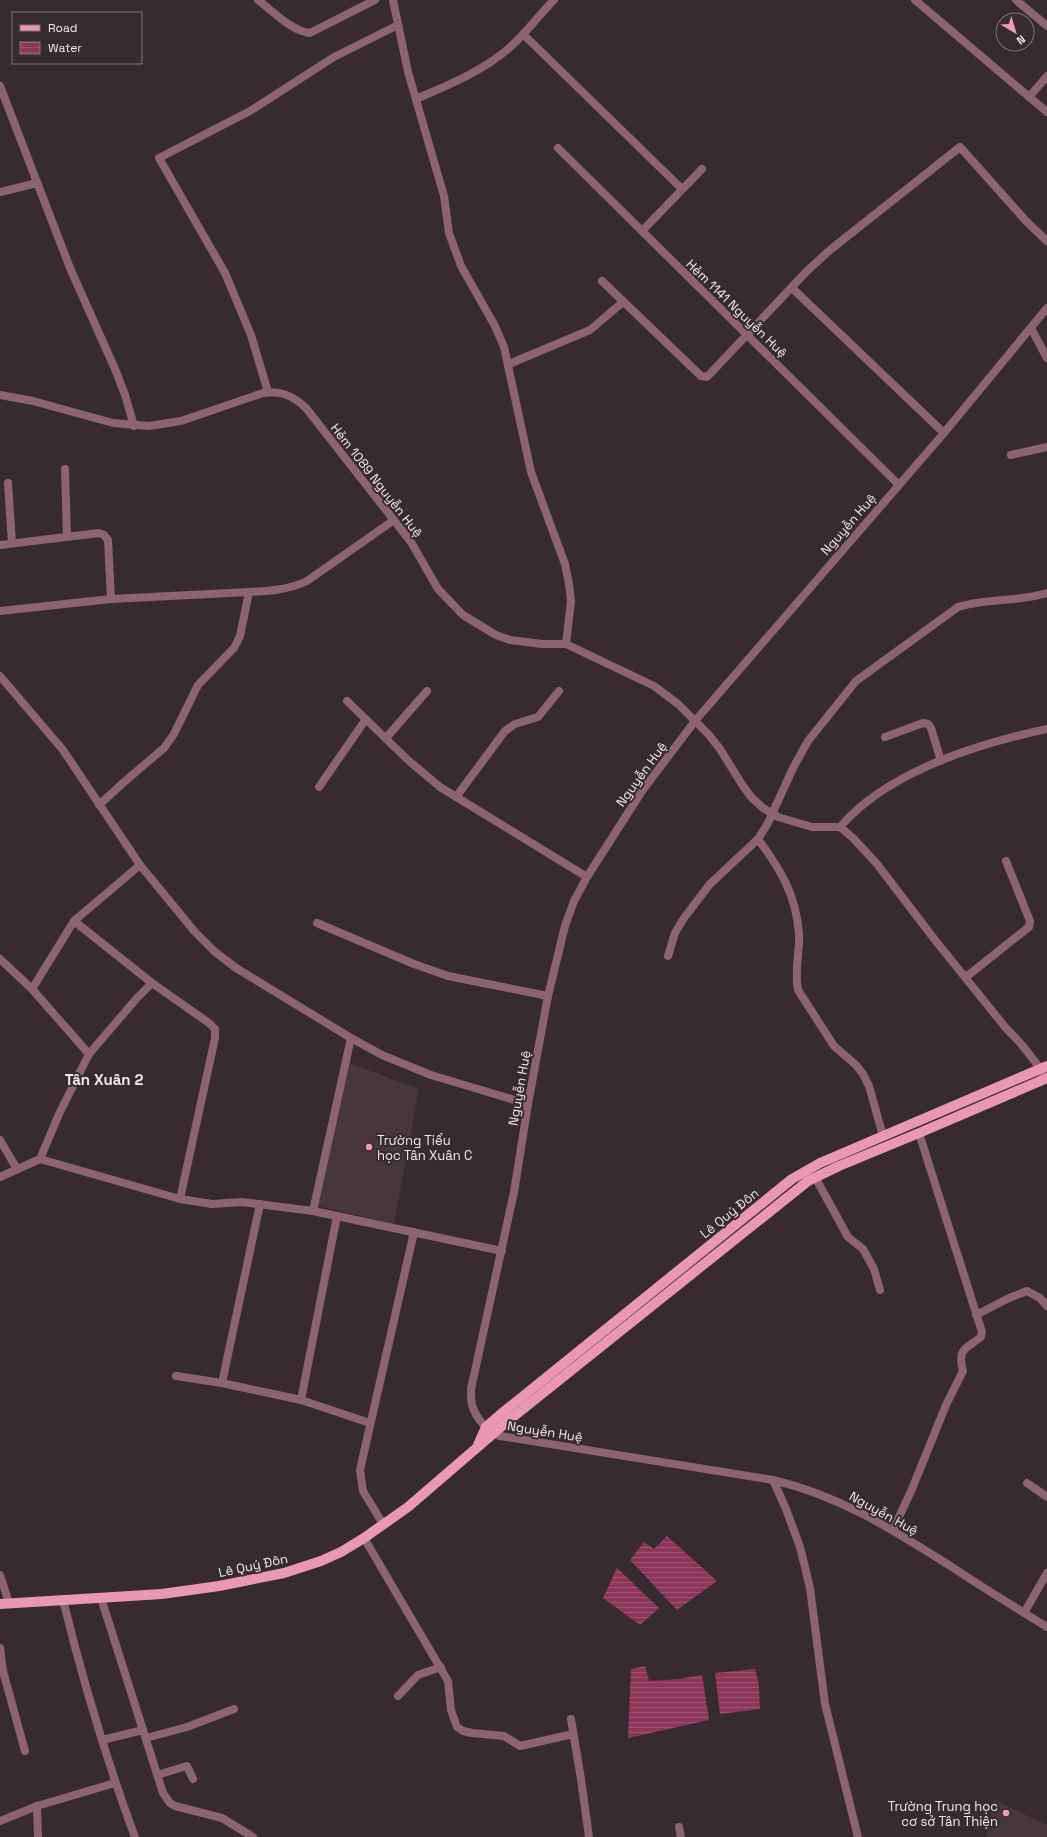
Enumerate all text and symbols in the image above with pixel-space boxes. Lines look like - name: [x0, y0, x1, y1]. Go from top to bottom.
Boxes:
- legend: [12, 12, 142, 64]
- north arrow: [995, 12, 1035, 52]
- text: Road: [48, 20, 77, 36]
- text: N: [1014, 32, 1028, 48]
- text: Water: [48, 40, 82, 56]
- street label: Hẻm 1141 Nguyễn Huệ: [682, 256, 791, 361]
- street label: Hẻm 1089 Nguyễn Huệ: [327, 420, 426, 541]
- street label: Nguyễn Huệ: [817, 490, 880, 559]
- street label: Nguyễn Huệ: [612, 739, 671, 810]
- street label: Nguyễn Huệ: [505, 1049, 534, 1127]
- district label: Tân Xuân 2: [65, 1070, 143, 1089]
- place label: Trường Tiểu học Tân Xuân C: [377, 1132, 472, 1164]
- marker: Trường Tiểu học Tân Xuân C: [364, 1142, 374, 1152]
- street label: Lê Quý Đôn: [697, 1185, 762, 1242]
- street label: Nguyễn Huệ: [506, 1417, 584, 1446]
- street label: Nguyễn Huệ: [846, 1488, 921, 1539]
- street label: Lê Quý Đôn: [217, 1550, 289, 1581]
- place label: Trường Trung học cơ sở Tân Thiện: [888, 1798, 998, 1830]
- marker: Trường Trung học cơ sở Tân Thiện: [1001, 1808, 1011, 1818]

